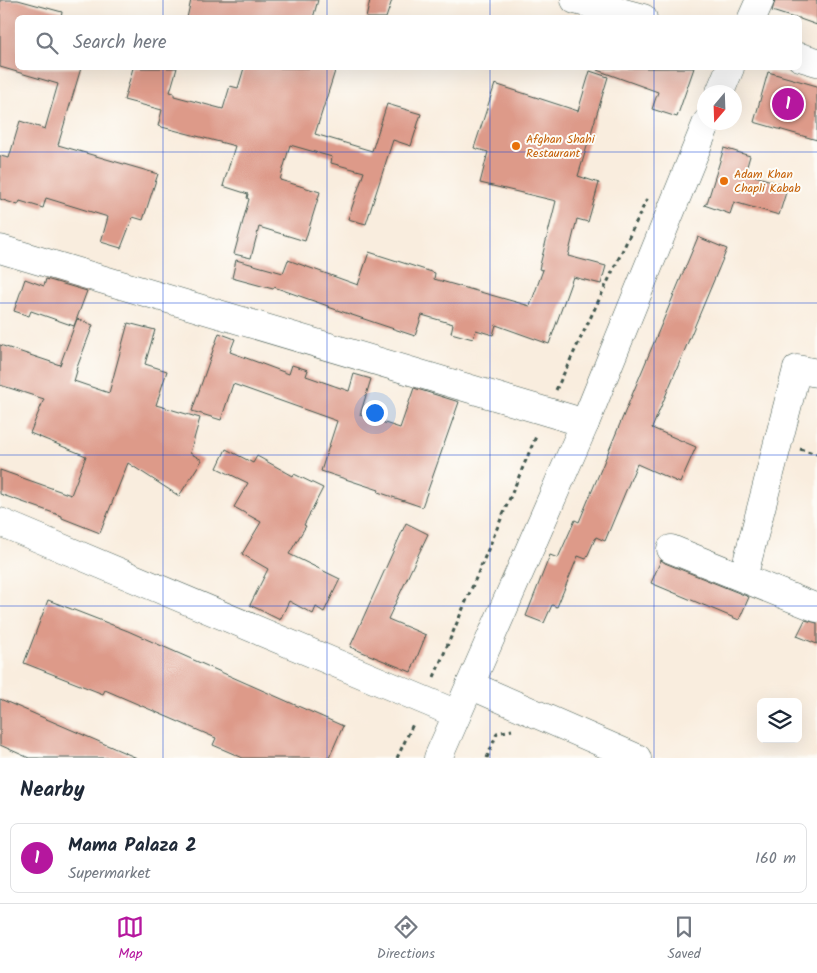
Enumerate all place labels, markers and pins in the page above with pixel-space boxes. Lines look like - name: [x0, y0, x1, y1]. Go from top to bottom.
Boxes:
- pin: 1: [772, 85, 804, 123]
- place label: Afghan Shahi Restaurant: [526, 130, 596, 163]
- marker: Afghan Shahi Restaurant: [510, 140, 522, 152]
- place label: Adam Khan Chapli Kabab: [734, 165, 801, 198]
- marker: Adam Khan Chapli Kabab: [718, 175, 730, 187]

